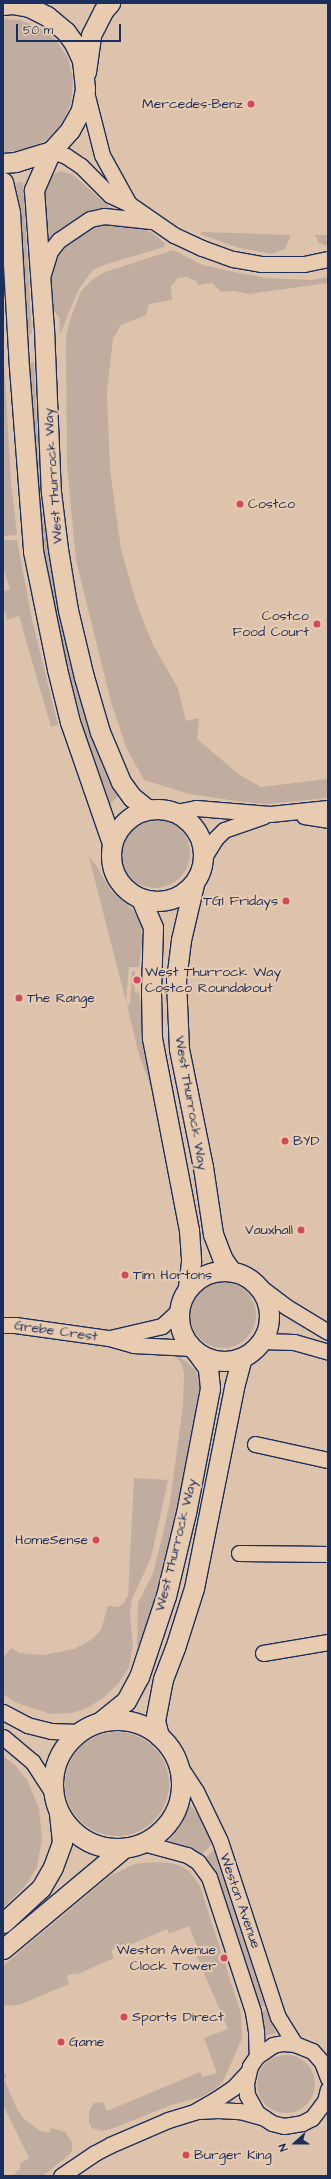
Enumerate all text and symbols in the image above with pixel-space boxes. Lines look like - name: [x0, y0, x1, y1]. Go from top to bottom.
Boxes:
- scale bar: [18, 16, 123, 42]
- text: 50 m: [23, 22, 53, 39]
- place label: Mercedes-Benz: [142, 96, 243, 112]
- marker: Mercedes-Benz: [246, 99, 256, 109]
- street label: West Thurrock Way: [40, 408, 66, 544]
- place label: Costco: [248, 496, 295, 512]
- marker: Costco: [235, 499, 245, 509]
- place label: Costco Food Court: [232, 608, 309, 640]
- marker: Costco Food Court: [312, 619, 322, 629]
- place label: TGI Fridays: [203, 893, 278, 909]
- marker: TGI Fridays: [281, 896, 291, 906]
- place label: West Thurrock Way Costco Roundabout: [145, 964, 281, 996]
- marker: West Thurrock Way Costco Roundabout: [132, 975, 142, 985]
- place label: The Range: [27, 990, 95, 1006]
- marker: The Range: [14, 993, 24, 1003]
- street label: West Thurrock Way: [171, 1034, 211, 1172]
- place label: BYD: [293, 1133, 320, 1149]
- marker: BYD: [280, 1136, 290, 1146]
- place label: Vauxhall: [245, 1222, 293, 1238]
- marker: Vauxhall: [296, 1225, 306, 1235]
- place label: Tim Hortons: [133, 1267, 212, 1283]
- marker: Tim Hortons: [120, 1270, 130, 1280]
- street label: Grebe Crest: [13, 1317, 99, 1345]
- street label: West Thurrock Way: [151, 1477, 201, 1613]
- place label: HomeSense: [15, 1532, 88, 1548]
- marker: HomeSense: [91, 1535, 101, 1545]
- street label: Weston Avenue: [216, 1851, 264, 1951]
- place label: Weston Avenue Clock Tower: [117, 1942, 216, 1974]
- marker: Weston Avenue Clock Tower: [219, 1953, 229, 1963]
- place label: Sports Direct: [132, 2009, 224, 2025]
- marker: Sports Direct: [119, 2012, 129, 2022]
- place label: Game: [69, 2034, 104, 2050]
- marker: Game: [56, 2037, 66, 2047]
- north arrow: [275, 2123, 315, 2163]
- text: N: [275, 2142, 292, 2153]
- place label: Burger King: [194, 2147, 272, 2163]
- marker: Burger King: [181, 2150, 191, 2160]

